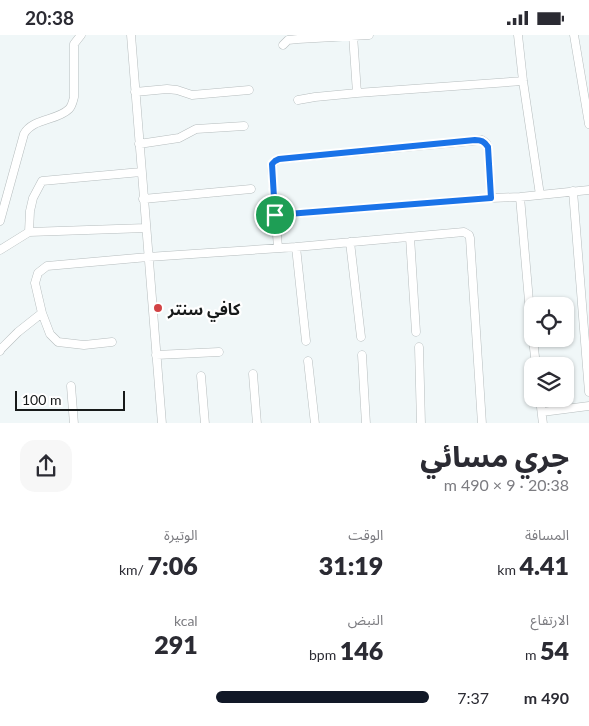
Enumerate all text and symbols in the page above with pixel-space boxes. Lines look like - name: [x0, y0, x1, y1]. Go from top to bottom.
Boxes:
- text: 20:38: [25, 6, 74, 29]
- pin: [254, 194, 296, 236]
- icon: arrive: [261, 201, 289, 229]
- map controls: [524, 297, 574, 407]
- button: locate: [524, 297, 574, 347]
- place label: كافي سنتر: [167, 299, 241, 322]
- marker: كافي سنتر: [152, 302, 164, 314]
- button: layers: [524, 357, 574, 407]
- scale bar: [15, 388, 125, 412]
- text: 100 m: [22, 391, 61, 408]
- text: جري مسائي: [420, 439, 569, 473]
- button: share: [20, 440, 72, 492]
- text: 20:38 · 9 × 490 m: [444, 475, 569, 494]
- text: الوتيرة: [164, 526, 198, 543]
- text: الوقت: [348, 526, 383, 543]
- text: المسافة: [525, 526, 569, 543]
- text: 7:06: [148, 550, 198, 580]
- text: 31:19: [319, 550, 383, 580]
- text: 4.41: [520, 550, 569, 580]
- text: /km: [119, 561, 148, 578]
- text: km: [497, 561, 520, 578]
- text: النبض: [348, 611, 383, 628]
- text: الارتفاع: [531, 611, 569, 628]
- text: kcal: [174, 612, 198, 629]
- text: 291: [154, 629, 198, 659]
- text: 146: [340, 635, 383, 665]
- text: 54: [540, 635, 569, 665]
- text: bpm: [309, 646, 340, 663]
- text: m: [525, 646, 540, 663]
- text: 7:37: [457, 688, 489, 707]
- text: 490 m: [524, 688, 569, 707]

